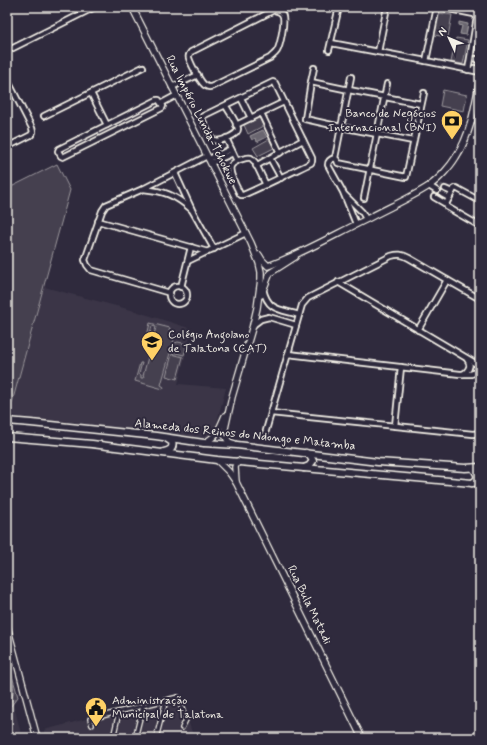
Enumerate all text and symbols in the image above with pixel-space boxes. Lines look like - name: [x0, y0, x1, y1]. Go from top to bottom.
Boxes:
- north arrow: [429, 18, 469, 58]
- text: N: [435, 24, 450, 39]
- street label: Rua Império Lunda-Tchokwe: [161, 53, 241, 187]
- place label: Banco de Negócios Internacional (BNI): [328, 106, 437, 136]
- bank icon: Banco de Negócios Internacional (BNI): [439, 108, 465, 141]
- place label: Colégio Angolano de Talatona (CAT): [168, 327, 267, 357]
- school or university icon: Colégio Angolano de Talatona (CAT): [139, 329, 165, 362]
- street label: Alameda dos Reinos do Ndongo e Matamba: [134, 415, 356, 455]
- street label: Rua Bula Matadi: [283, 563, 335, 647]
- place label: Administração Municipal de Talatona: [112, 693, 224, 723]
- public building icon: Administração Municipal de Talatona: [83, 695, 109, 728]

